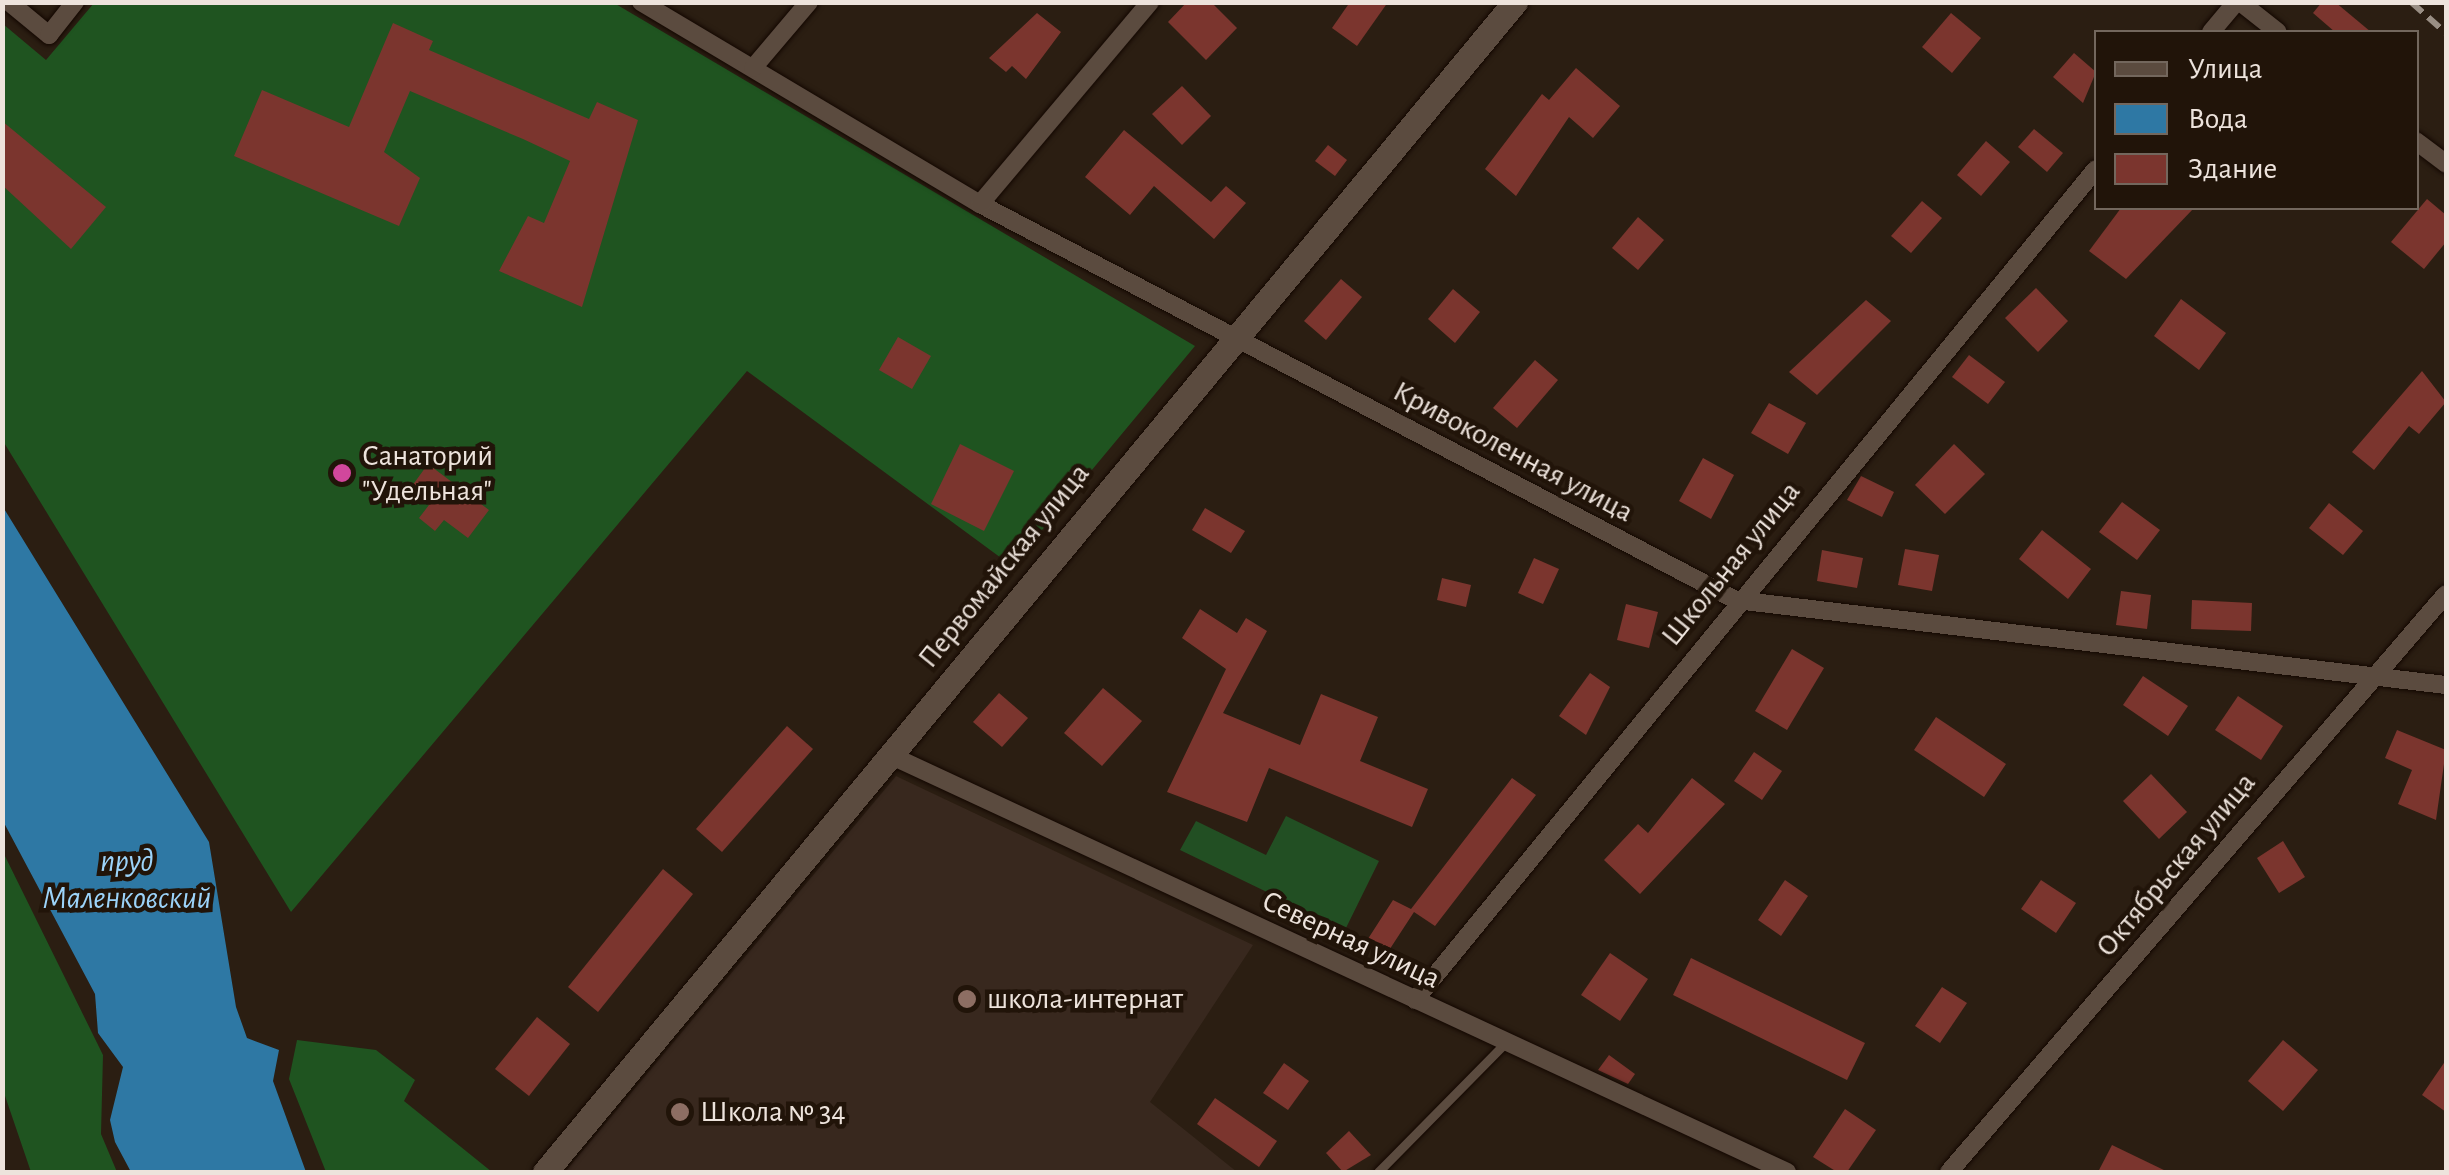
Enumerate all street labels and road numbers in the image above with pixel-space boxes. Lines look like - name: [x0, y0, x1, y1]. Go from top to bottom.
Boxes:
- street label: Кривоколенная улица: [1387, 374, 1639, 530]
- street label: Первомайская улица: [911, 456, 1097, 676]
- street label: Школьная улица: [1654, 475, 1808, 653]
- street label: Октябрьская улица: [2088, 766, 2264, 964]
- street label: Северная улица: [1256, 883, 1446, 997]

